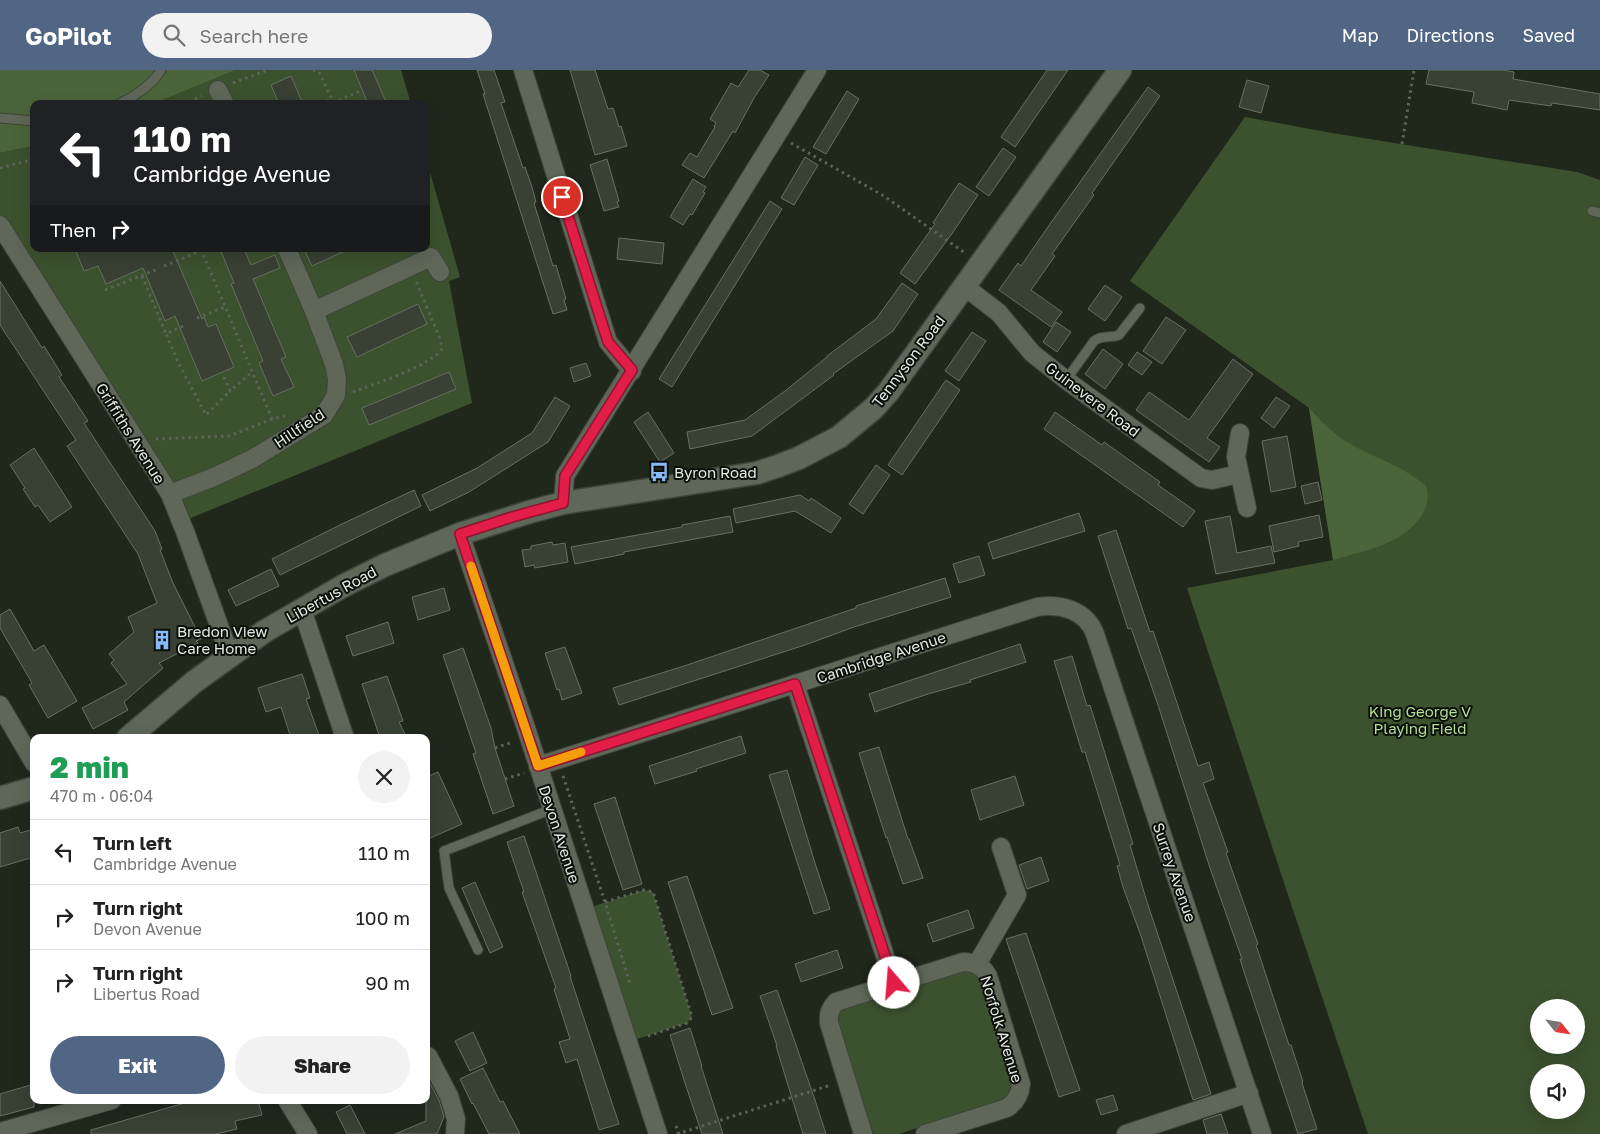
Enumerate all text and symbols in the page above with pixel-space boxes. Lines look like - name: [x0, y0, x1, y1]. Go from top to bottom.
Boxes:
- search box: [142, 13, 492, 58]
- text: GoPilot: [25, 21, 112, 50]
- icon: search: [160, 21, 188, 49]
- text: Search here: [200, 24, 308, 47]
- text: Map: [1342, 24, 1378, 46]
- text: Directions: [1406, 24, 1494, 46]
- text: Saved: [1522, 24, 1575, 46]
- text: 110 m: [133, 118, 231, 160]
- icon: left: [50, 120, 115, 185]
- text: Cambridge Avenue: [133, 160, 331, 187]
- pin: [541, 176, 583, 218]
- icon: arrive: [548, 183, 576, 211]
- icon: right: [106, 215, 134, 243]
- text: Then: [50, 218, 96, 241]
- street label: Tennyson Road: [868, 312, 948, 410]
- street label: Guinevere Road: [1042, 358, 1144, 440]
- street label: Griffiths Avenue: [93, 379, 169, 487]
- street label: Hillfield: [270, 405, 328, 451]
- bus stop icon: Byron Road: [648, 461, 670, 483]
- place label: Byron Road: [674, 463, 757, 481]
- street label: Libertus Road: [283, 562, 379, 626]
- place label: Bredon View Care Home: [177, 622, 267, 657]
- street label: Cambridge Avenue: [814, 628, 948, 686]
- building icon: Bredon View Care Home: [151, 629, 173, 651]
- park label: King George V Playing Field: [1369, 702, 1471, 737]
- text: 2 min: [50, 749, 129, 785]
- button: close: [358, 751, 410, 803]
- street label: Devon Avenue: [536, 783, 584, 886]
- text: 470 m · 06:04: [50, 786, 153, 806]
- street label: Surrey Avenue: [1150, 820, 1200, 924]
- text: Turn left: [93, 831, 172, 854]
- icon: left: [50, 838, 78, 866]
- text: 110 m: [358, 841, 410, 864]
- text: Cambridge Avenue: [93, 854, 237, 874]
- text: Turn right: [93, 896, 183, 919]
- icon: right: [50, 903, 78, 931]
- text: 100 m: [356, 906, 410, 929]
- text: Devon Avenue: [93, 919, 202, 939]
- position arrow: [867, 956, 919, 1008]
- text: Turn right: [93, 961, 183, 984]
- icon: right: [50, 968, 78, 996]
- text: 90 m: [365, 971, 410, 994]
- street label: Norfolk Avenue: [977, 973, 1027, 1085]
- text: Libertus Road: [93, 984, 200, 1004]
- north arrow: [1530, 999, 1585, 1054]
- map controls: [1530, 999, 1585, 1119]
- button: Exit: [50, 1036, 225, 1094]
- button: Share: [235, 1036, 410, 1094]
- button: sound: [1530, 1064, 1585, 1119]

